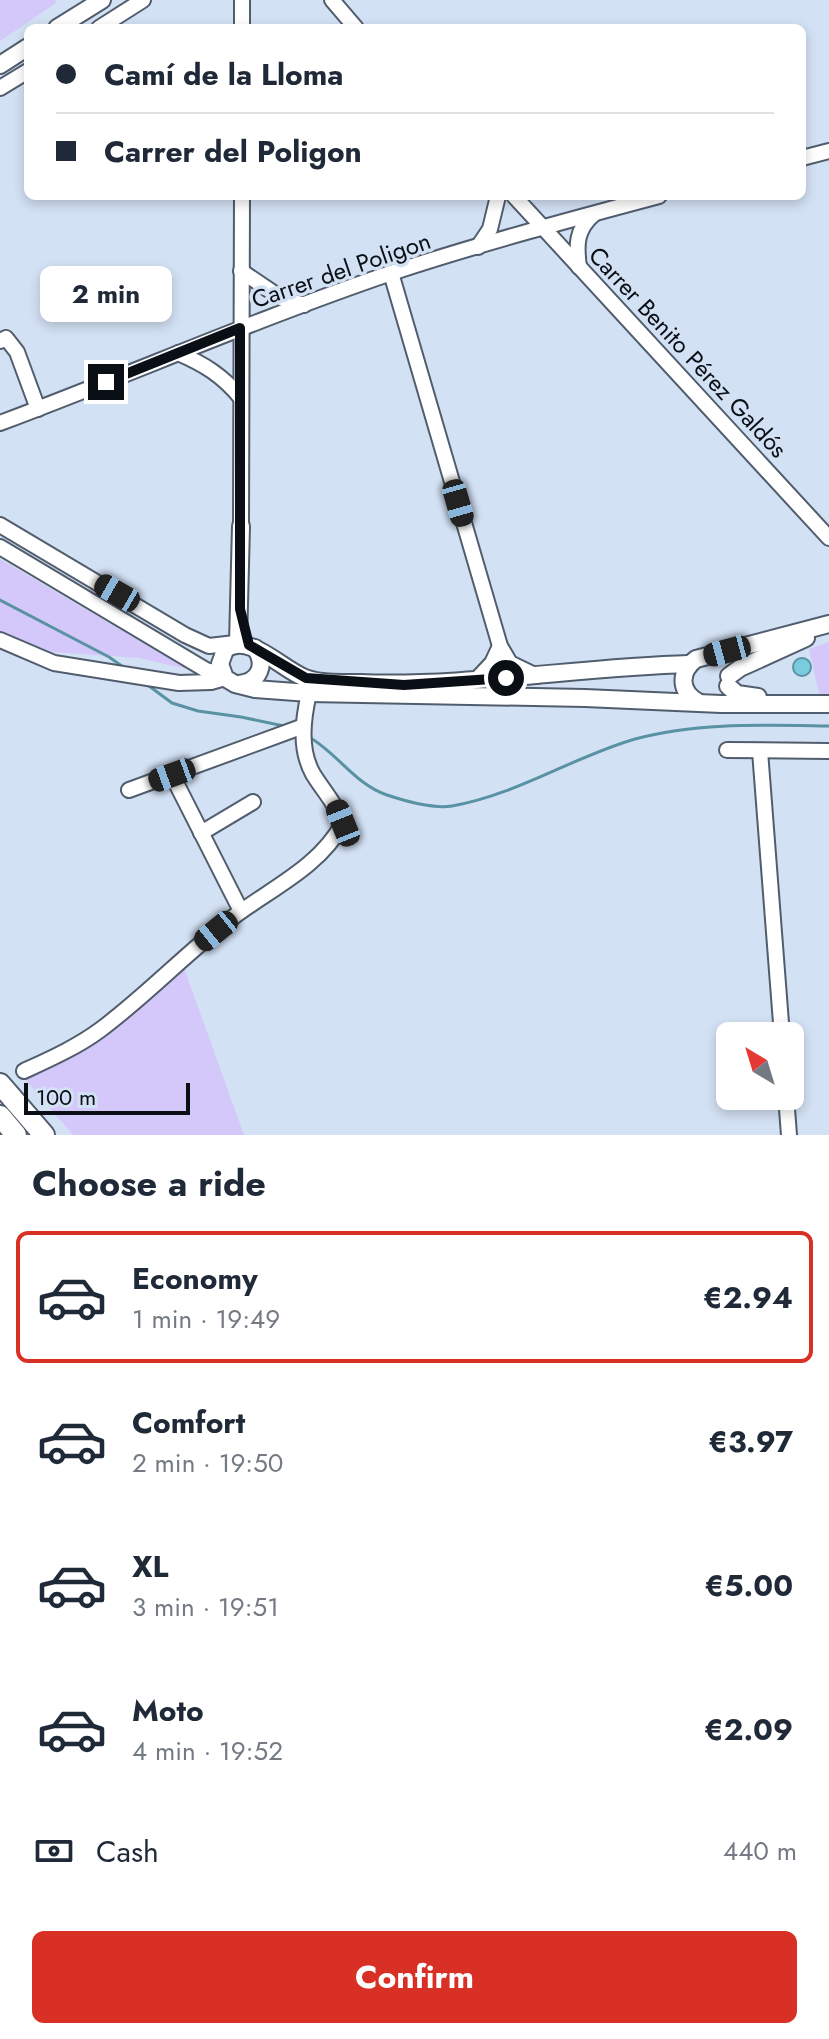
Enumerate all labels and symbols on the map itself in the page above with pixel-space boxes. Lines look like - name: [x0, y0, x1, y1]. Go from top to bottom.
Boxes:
- street label: Carrer del Poligon: [247, 223, 435, 317]
- street label: Carrer Benito Pérez Galdós: [581, 239, 795, 465]
- callout: 2 min: [40, 266, 172, 322]
- route end: [88, 364, 124, 400]
- car: [440, 477, 476, 529]
- car: [90, 571, 144, 615]
- car: [701, 633, 753, 669]
- route start: [488, 660, 524, 696]
- car: [145, 756, 199, 794]
- car: [323, 796, 363, 850]
- car: [190, 907, 242, 955]
- north arrow: [716, 1022, 804, 1110]
- scale bar: [24, 1079, 190, 1115]

